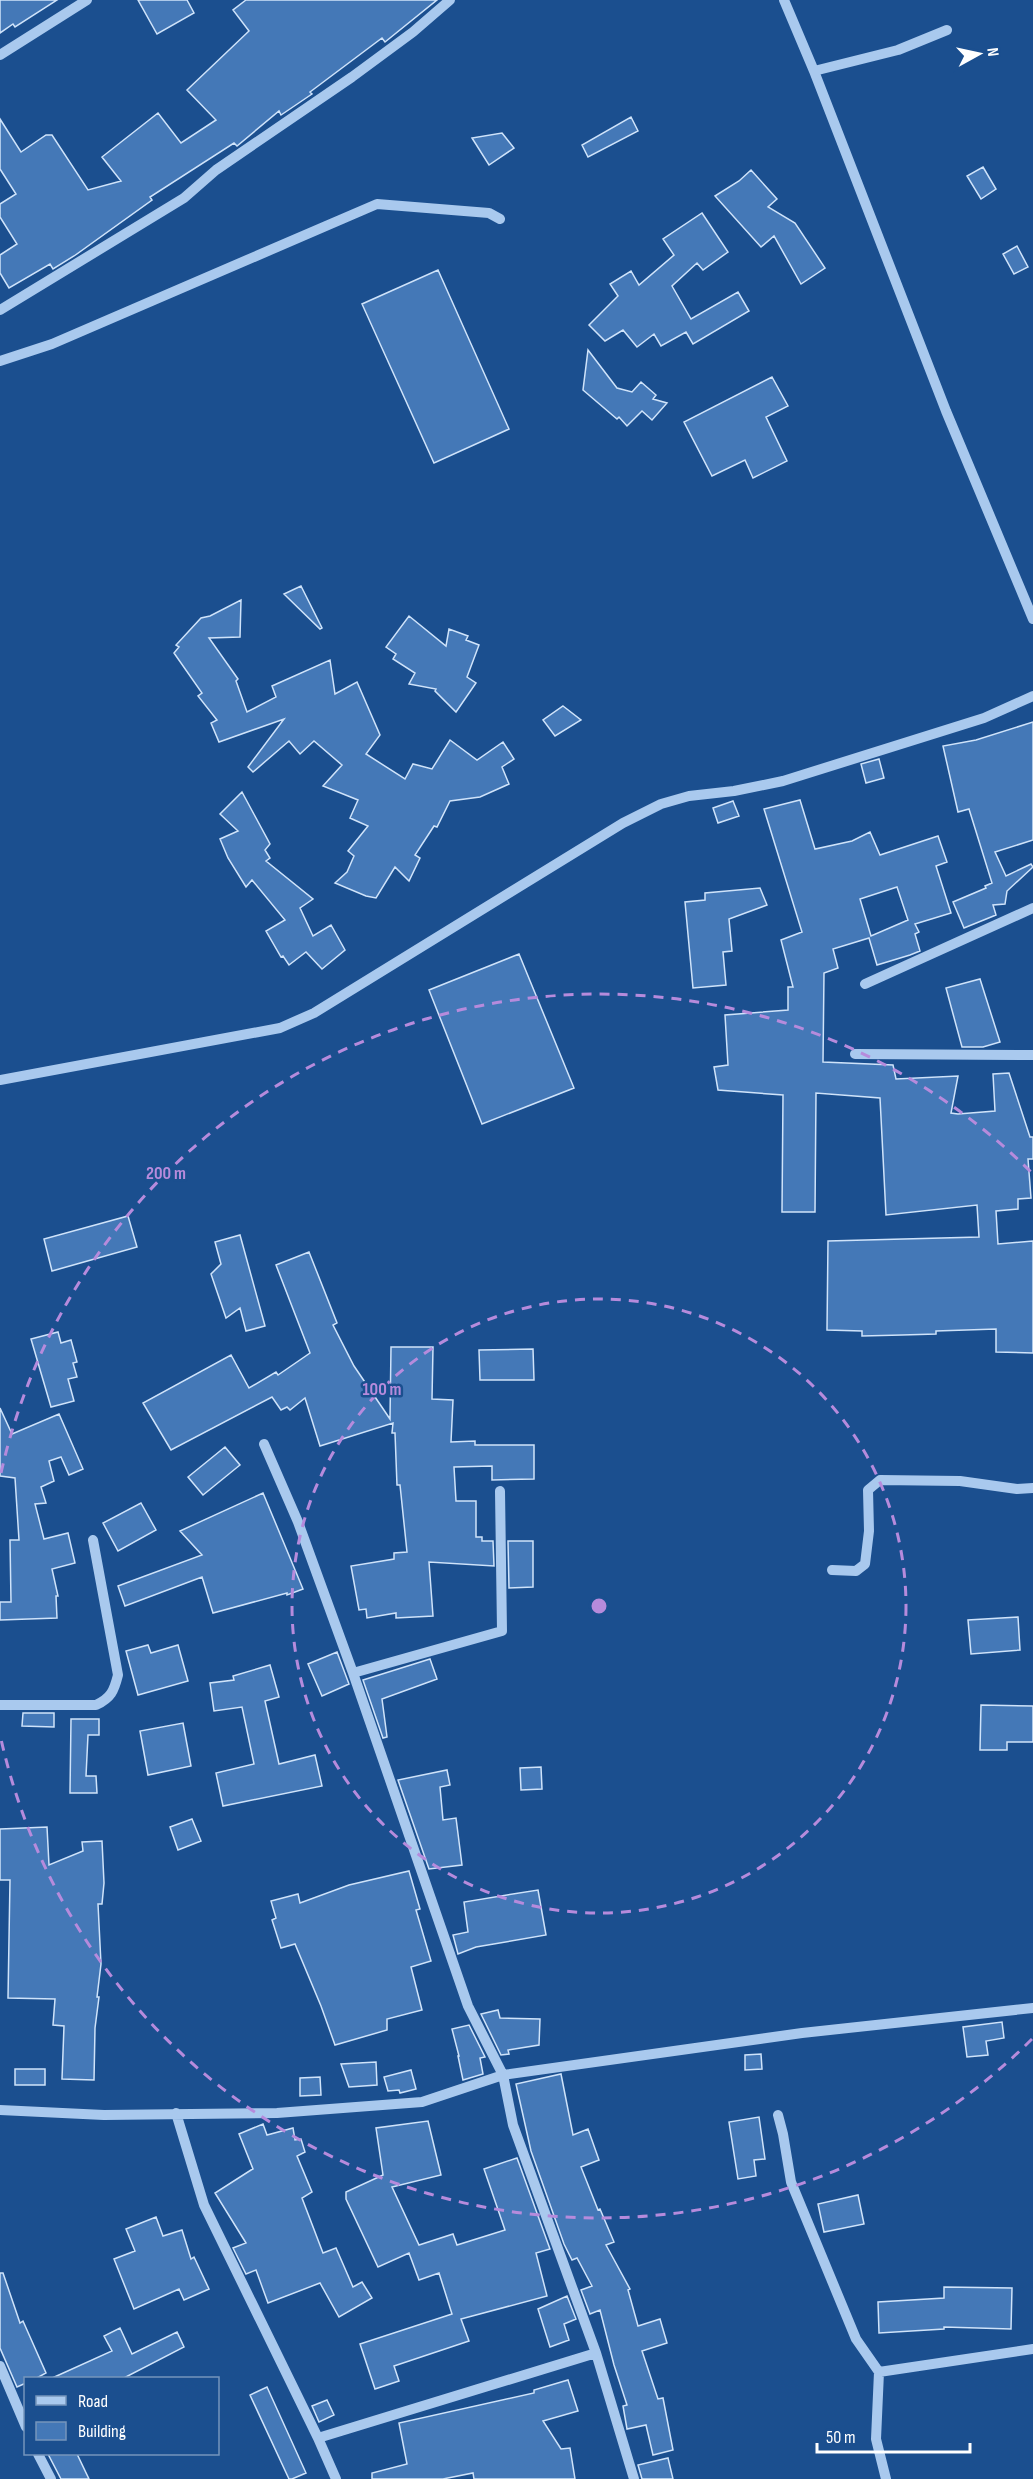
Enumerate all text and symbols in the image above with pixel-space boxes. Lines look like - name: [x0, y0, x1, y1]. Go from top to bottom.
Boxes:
- north arrow: [949, 24, 1009, 84]
- text: N: [982, 47, 1002, 58]
- text: 200 m: [146, 1163, 186, 1184]
- text: 100 m: [363, 1379, 402, 1400]
- centre of rings: [589, 1596, 609, 1616]
- legend: [24, 2377, 219, 2455]
- text: Road: [78, 2391, 108, 2412]
- scale bar: [817, 2416, 970, 2454]
- text: Building: [78, 2421, 126, 2442]
- text: 50 m: [826, 2427, 856, 2448]

